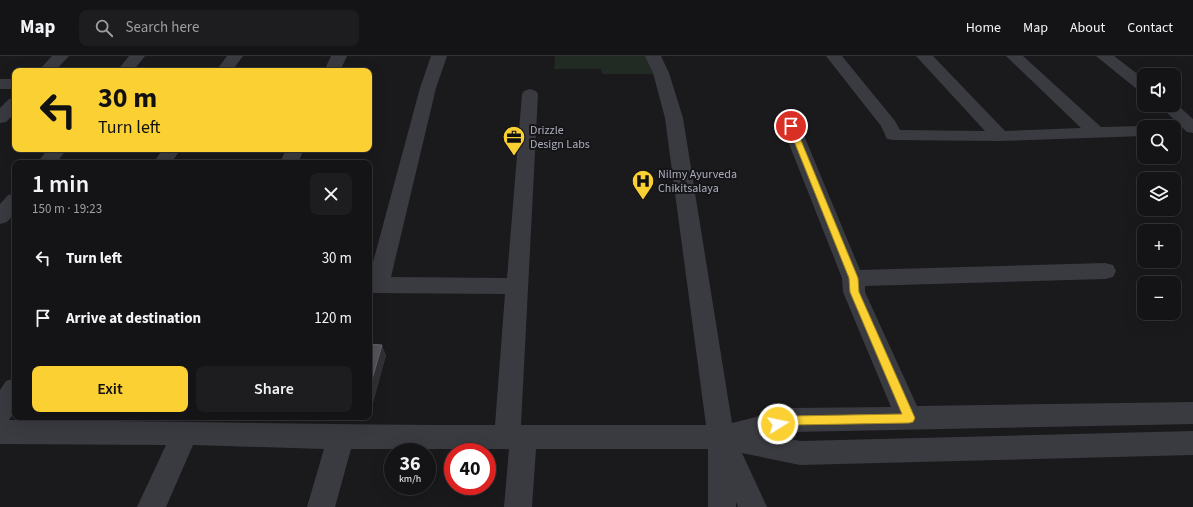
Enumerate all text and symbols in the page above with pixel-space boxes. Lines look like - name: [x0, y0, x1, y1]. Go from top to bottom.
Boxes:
- search box: [79, 10, 359, 46]
- text: Map: [20, 14, 55, 41]
- icon: search: [93, 17, 115, 39]
- text: Search here: [125, 17, 199, 38]
- text: Home: [966, 18, 1001, 38]
- text: Map: [1023, 18, 1048, 38]
- text: About: [1070, 18, 1105, 38]
- text: Contact: [1127, 18, 1173, 38]
- map controls: [1137, 68, 1181, 320]
- button: sound: [1137, 68, 1181, 112]
- text: 30 m: [98, 78, 157, 118]
- icon: left: [32, 84, 84, 136]
- pin: [774, 109, 808, 143]
- text: Turn left: [98, 115, 160, 140]
- icon: arrive: [780, 115, 802, 137]
- button: search: [1137, 120, 1181, 164]
- place label: Drizzle Design Labs: [530, 122, 590, 153]
- office icon: Drizzle Design Labs: [501, 124, 527, 157]
- place label: Nilmy Ayurveda Chikitsalaya: [658, 166, 737, 197]
- text: 1 min: [32, 167, 89, 202]
- hospital icon: Nilmy Ayurveda Chikitsalaya: [630, 168, 656, 201]
- button: layers: [1137, 172, 1181, 216]
- button: close: [310, 173, 352, 215]
- text: 150 m · 19:23: [32, 200, 102, 218]
- button: +: [1137, 224, 1181, 268]
- icon: left: [32, 247, 54, 269]
- text: Turn left: [66, 248, 122, 269]
- text: 30 m: [322, 248, 352, 269]
- button: −: [1137, 276, 1181, 320]
- icon: arrive: [32, 307, 54, 329]
- text: Arrive at destination: [66, 308, 201, 329]
- text: 120 m: [314, 308, 352, 329]
- button: Exit: [32, 366, 188, 412]
- button: Share: [196, 366, 352, 412]
- position arrow: [757, 403, 799, 445]
- speed limit sign: 40: [444, 443, 496, 495]
- text: 36: [399, 450, 421, 478]
- text: km/h: [399, 472, 421, 486]

